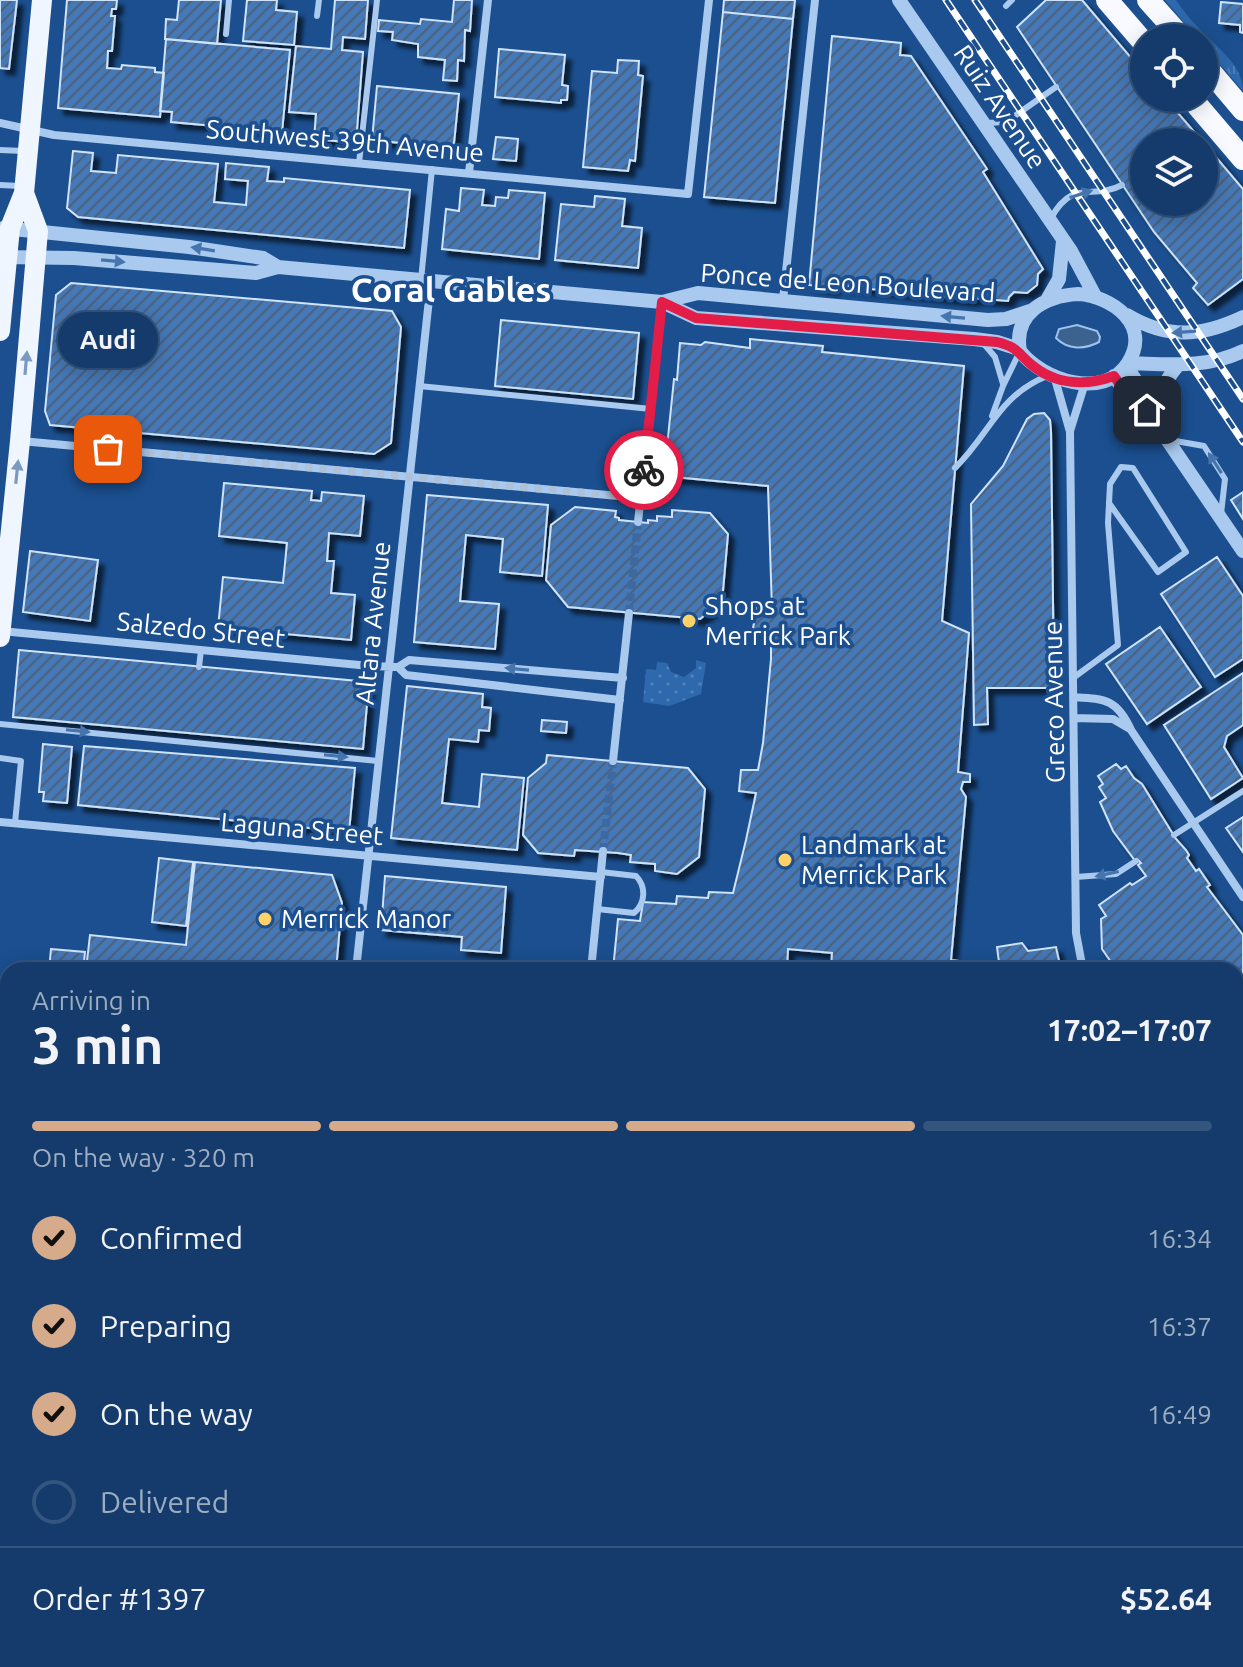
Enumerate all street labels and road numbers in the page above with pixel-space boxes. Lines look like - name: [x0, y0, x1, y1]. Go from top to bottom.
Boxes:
- street label: Ruiz Avenue: [948, 39, 1052, 174]
- street label: Southwest 39th Avenue: [205, 114, 485, 167]
- street label: Ponce de Leon Boulevard: [700, 258, 996, 307]
- street label: Altara Avenue: [350, 540, 395, 706]
- street label: Salzedo Street: [116, 606, 287, 653]
- street label: Greco Avenue: [1038, 621, 1069, 783]
- street label: Laguna Street: [219, 807, 385, 850]

